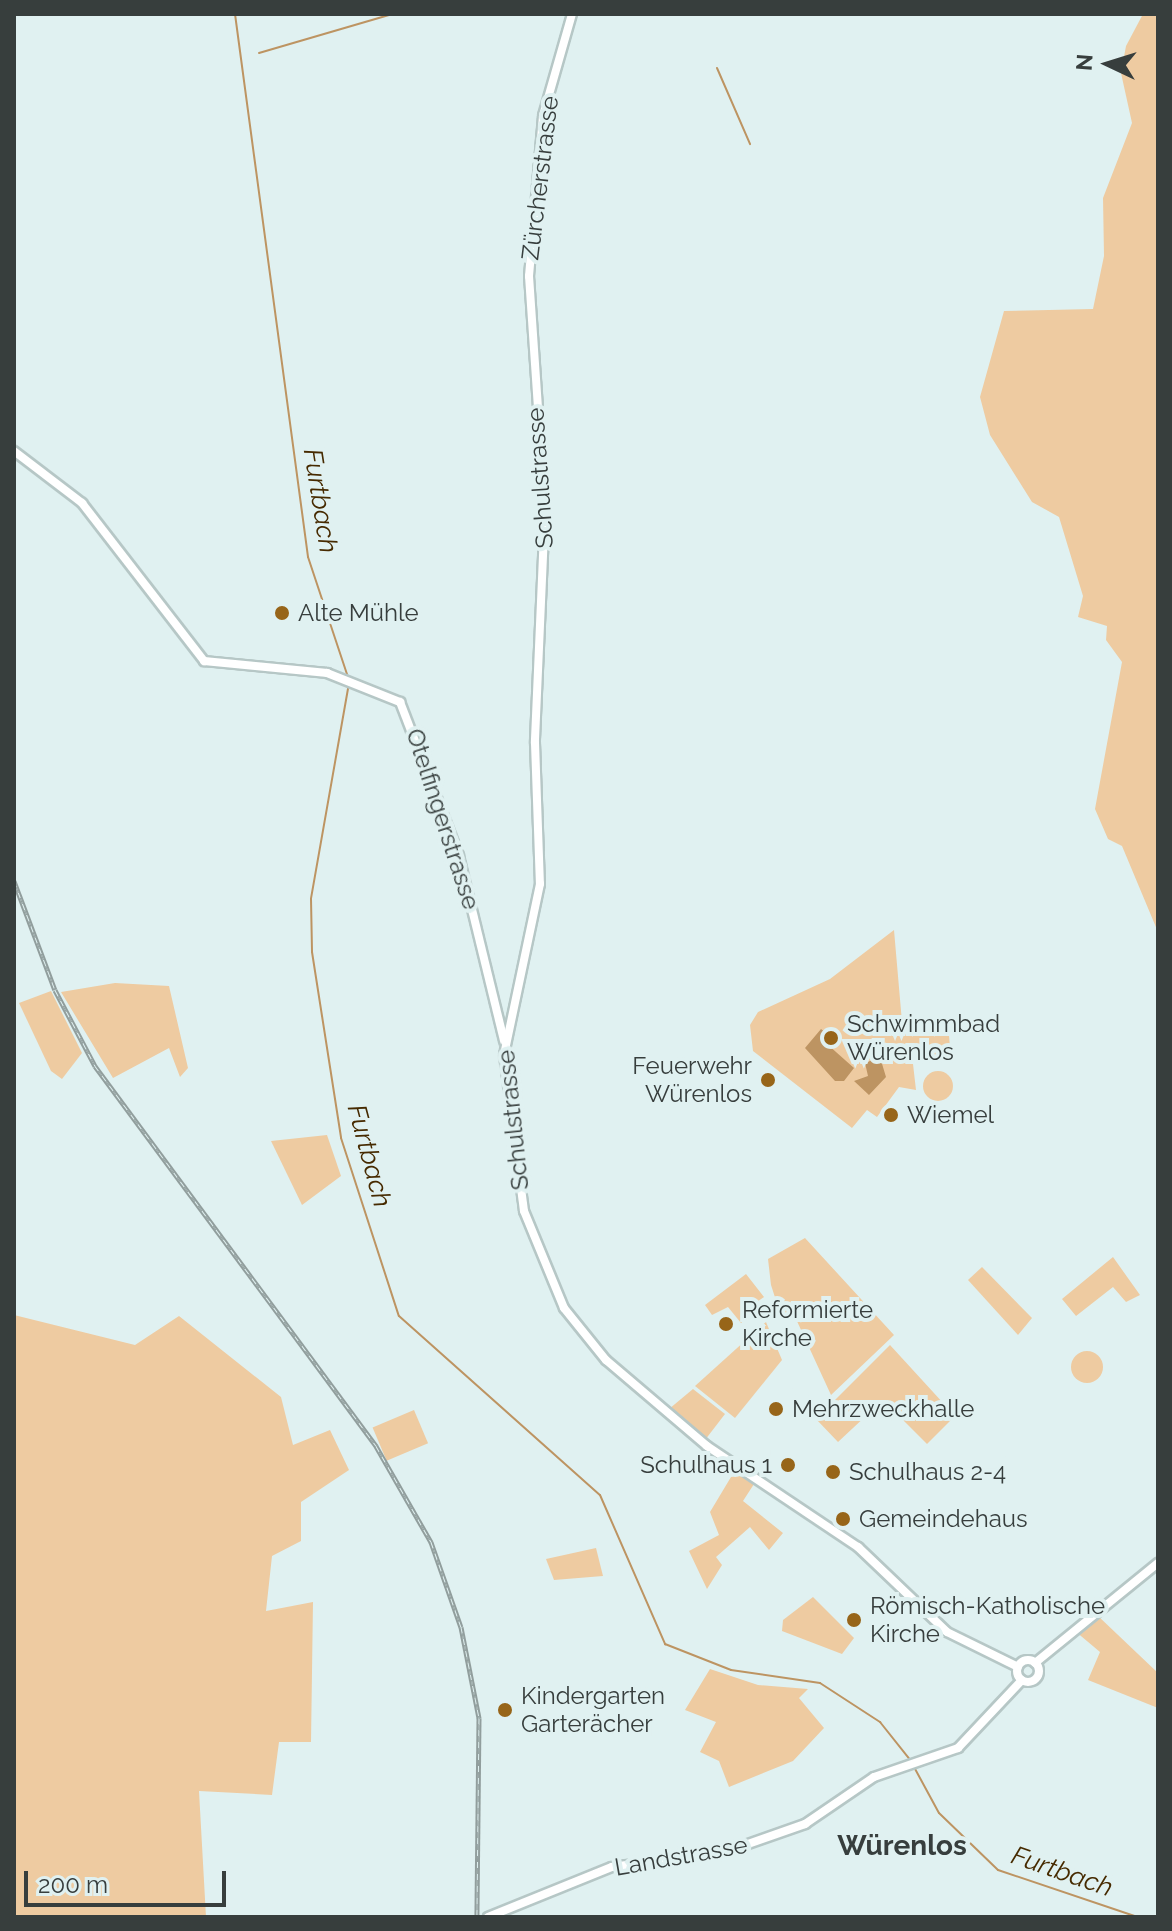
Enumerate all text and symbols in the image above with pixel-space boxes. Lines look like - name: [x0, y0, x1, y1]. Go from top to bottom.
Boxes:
- north arrow: [1068, 24, 1148, 104]
- text: N: [1071, 53, 1098, 72]
- street label: Zürcherstrasse: [516, 94, 564, 262]
- street label: Schulstrasse: [521, 407, 559, 549]
- water label: Furtbach: [296, 447, 344, 555]
- place label: Alte Mühle: [298, 599, 419, 627]
- marker: Alte Mühle: [273, 604, 291, 622]
- street label: Otelfingerstrasse: [400, 725, 486, 913]
- place label: Schwimmbad Würenlos: [847, 1010, 1000, 1066]
- marker: Schwimmbad Würenlos: [822, 1029, 840, 1047]
- street label: Schulstrasse: [491, 1048, 535, 1192]
- place label: Feuerwehr Würenlos: [632, 1052, 752, 1108]
- marker: Feuerwehr Würenlos: [759, 1071, 777, 1089]
- water label: Furtbach: [340, 1101, 398, 1211]
- place label: Wiemel: [907, 1101, 994, 1129]
- marker: Wiemel: [882, 1106, 900, 1124]
- place label: Reformierte Kirche: [742, 1296, 873, 1352]
- marker: Reformierte Kirche: [717, 1315, 735, 1333]
- place label: Mehrzweckhalle: [792, 1395, 974, 1423]
- marker: Mehrzweckhalle: [767, 1400, 785, 1418]
- place label: Schulhaus 1: [640, 1451, 772, 1479]
- marker: Schulhaus 1: [779, 1456, 797, 1474]
- place label: Schulhaus 2-4: [849, 1458, 1006, 1486]
- marker: Schulhaus 2-4: [824, 1463, 842, 1481]
- place label: Gemeindehaus: [859, 1505, 1028, 1533]
- marker: Gemeindehaus: [834, 1510, 852, 1528]
- place label: Römisch-Katholische Kirche: [870, 1592, 1105, 1648]
- marker: Römisch-Katholische Kirche: [845, 1611, 863, 1629]
- place label: Kindergarten Garterächer: [521, 1682, 665, 1738]
- marker: Kindergarten Garterächer: [496, 1701, 514, 1719]
- district label: Würenlos: [837, 1829, 967, 1863]
- street label: Landstrasse: [612, 1830, 750, 1882]
- water label: Furtbach: [1007, 1840, 1117, 1904]
- scale bar: [28, 1855, 230, 1905]
- text: 200 m: [38, 1870, 108, 1899]

